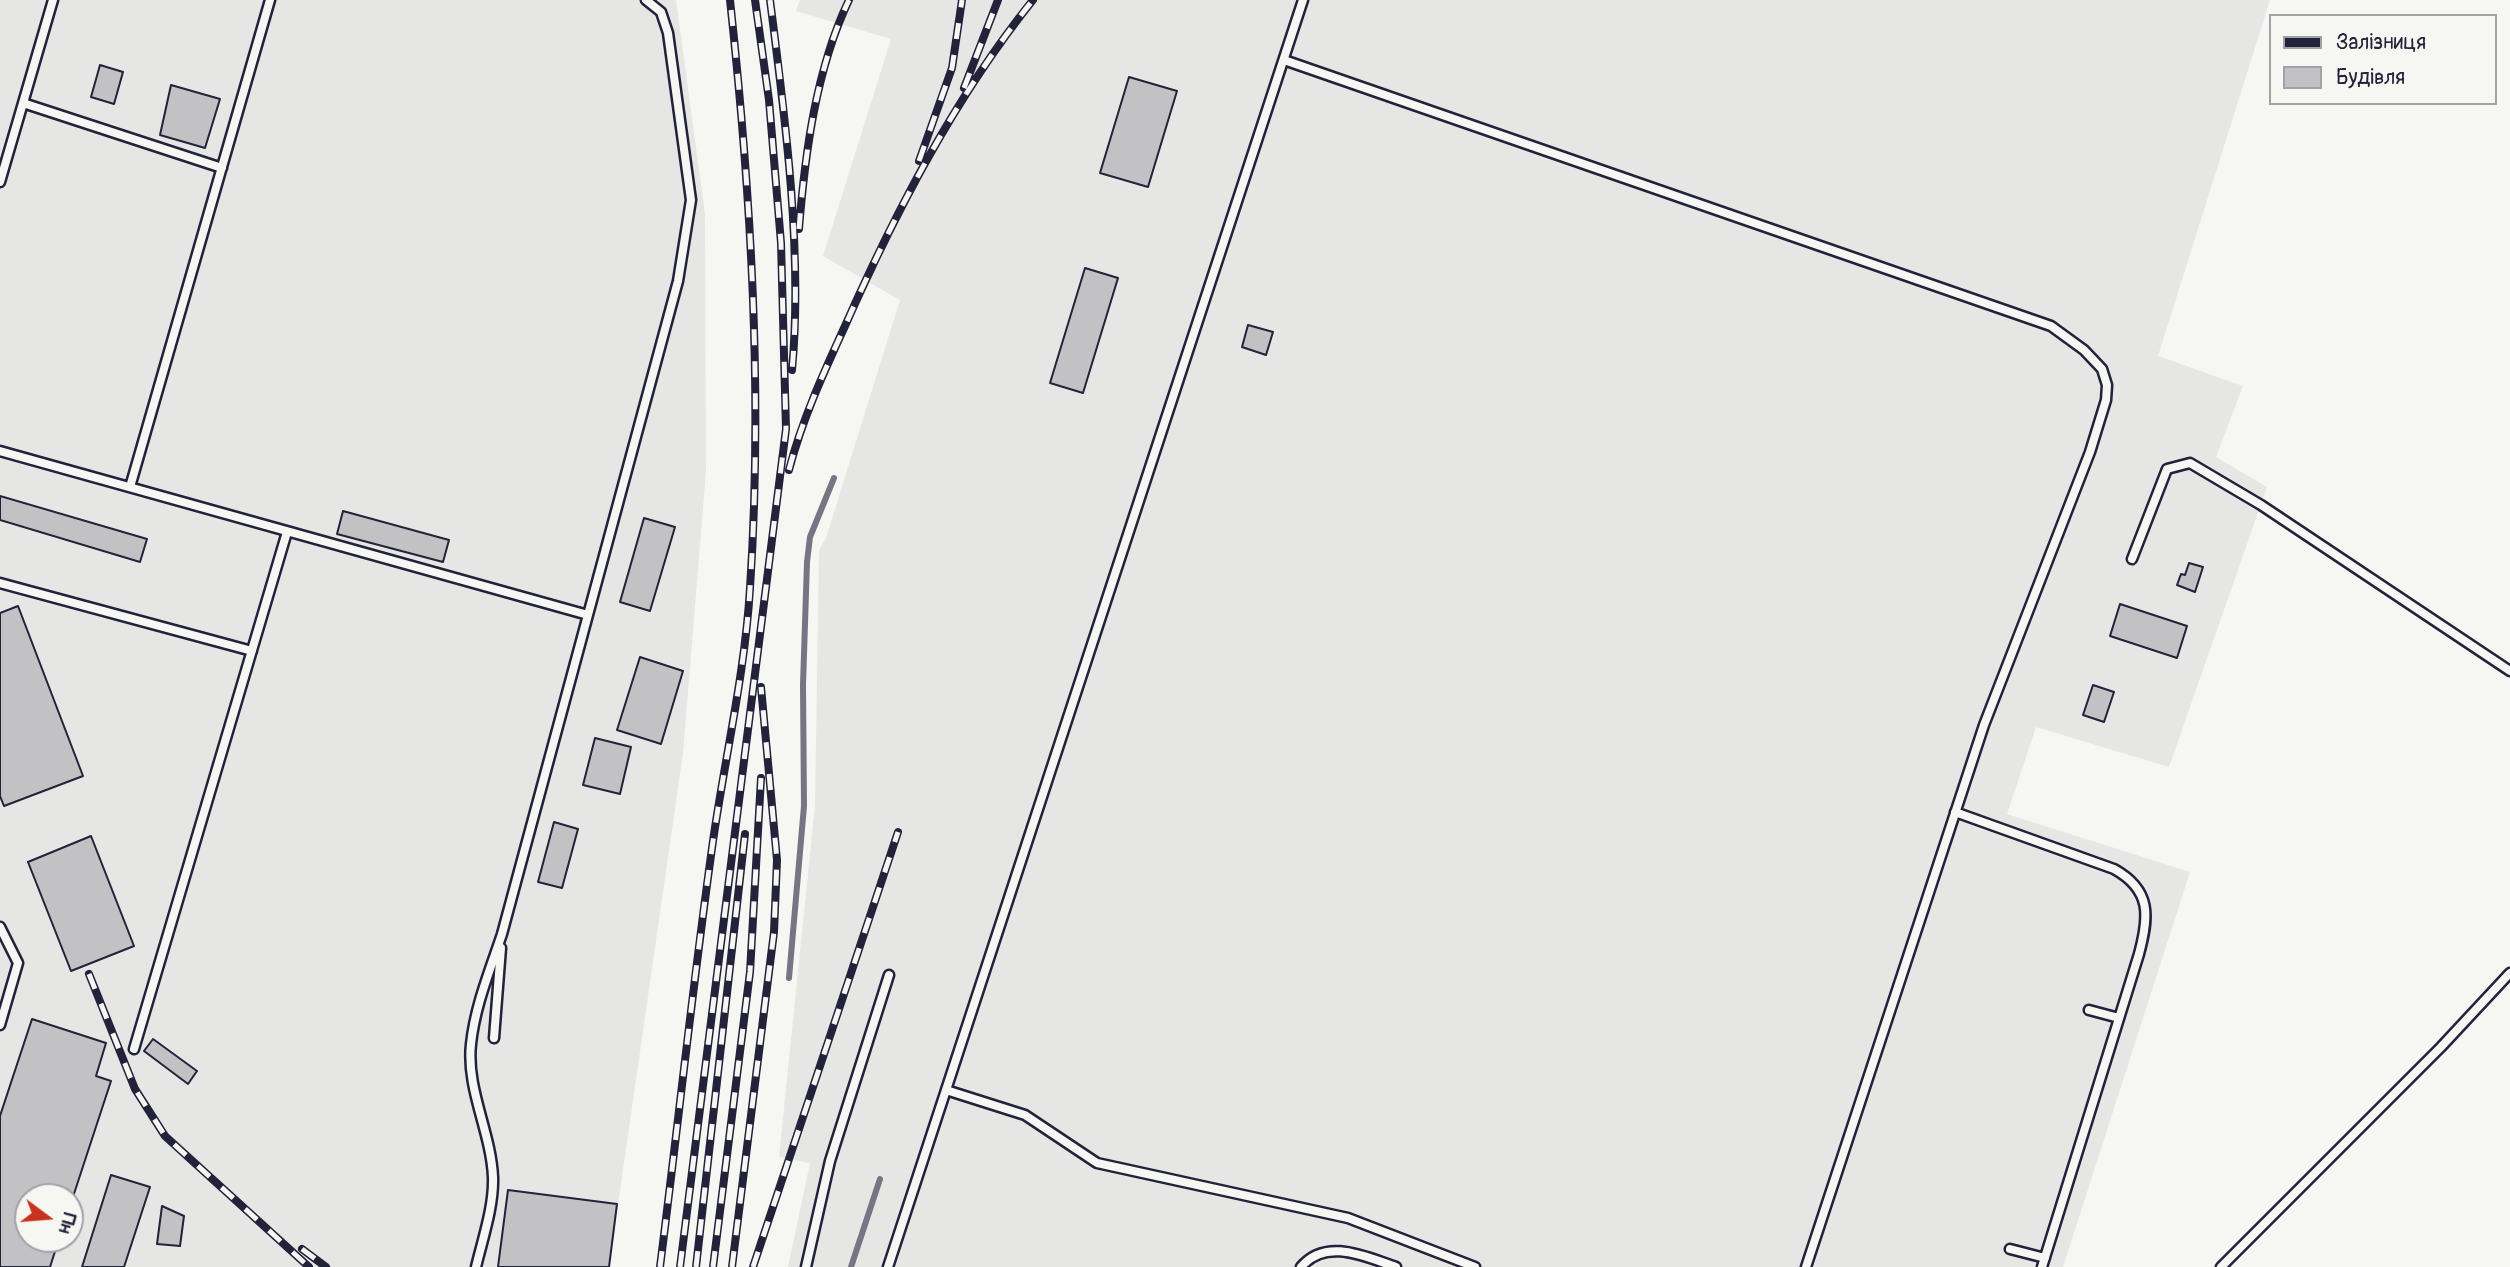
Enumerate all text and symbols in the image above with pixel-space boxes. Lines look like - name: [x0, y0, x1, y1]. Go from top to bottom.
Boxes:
- legend: [2268, 14, 2496, 105]
- text: Залізниця: [2336, 29, 2426, 56]
- text: Будівля: [2336, 64, 2405, 91]
- north arrow: [14, 1183, 84, 1253]
- text: Пн: [53, 1210, 82, 1237]

